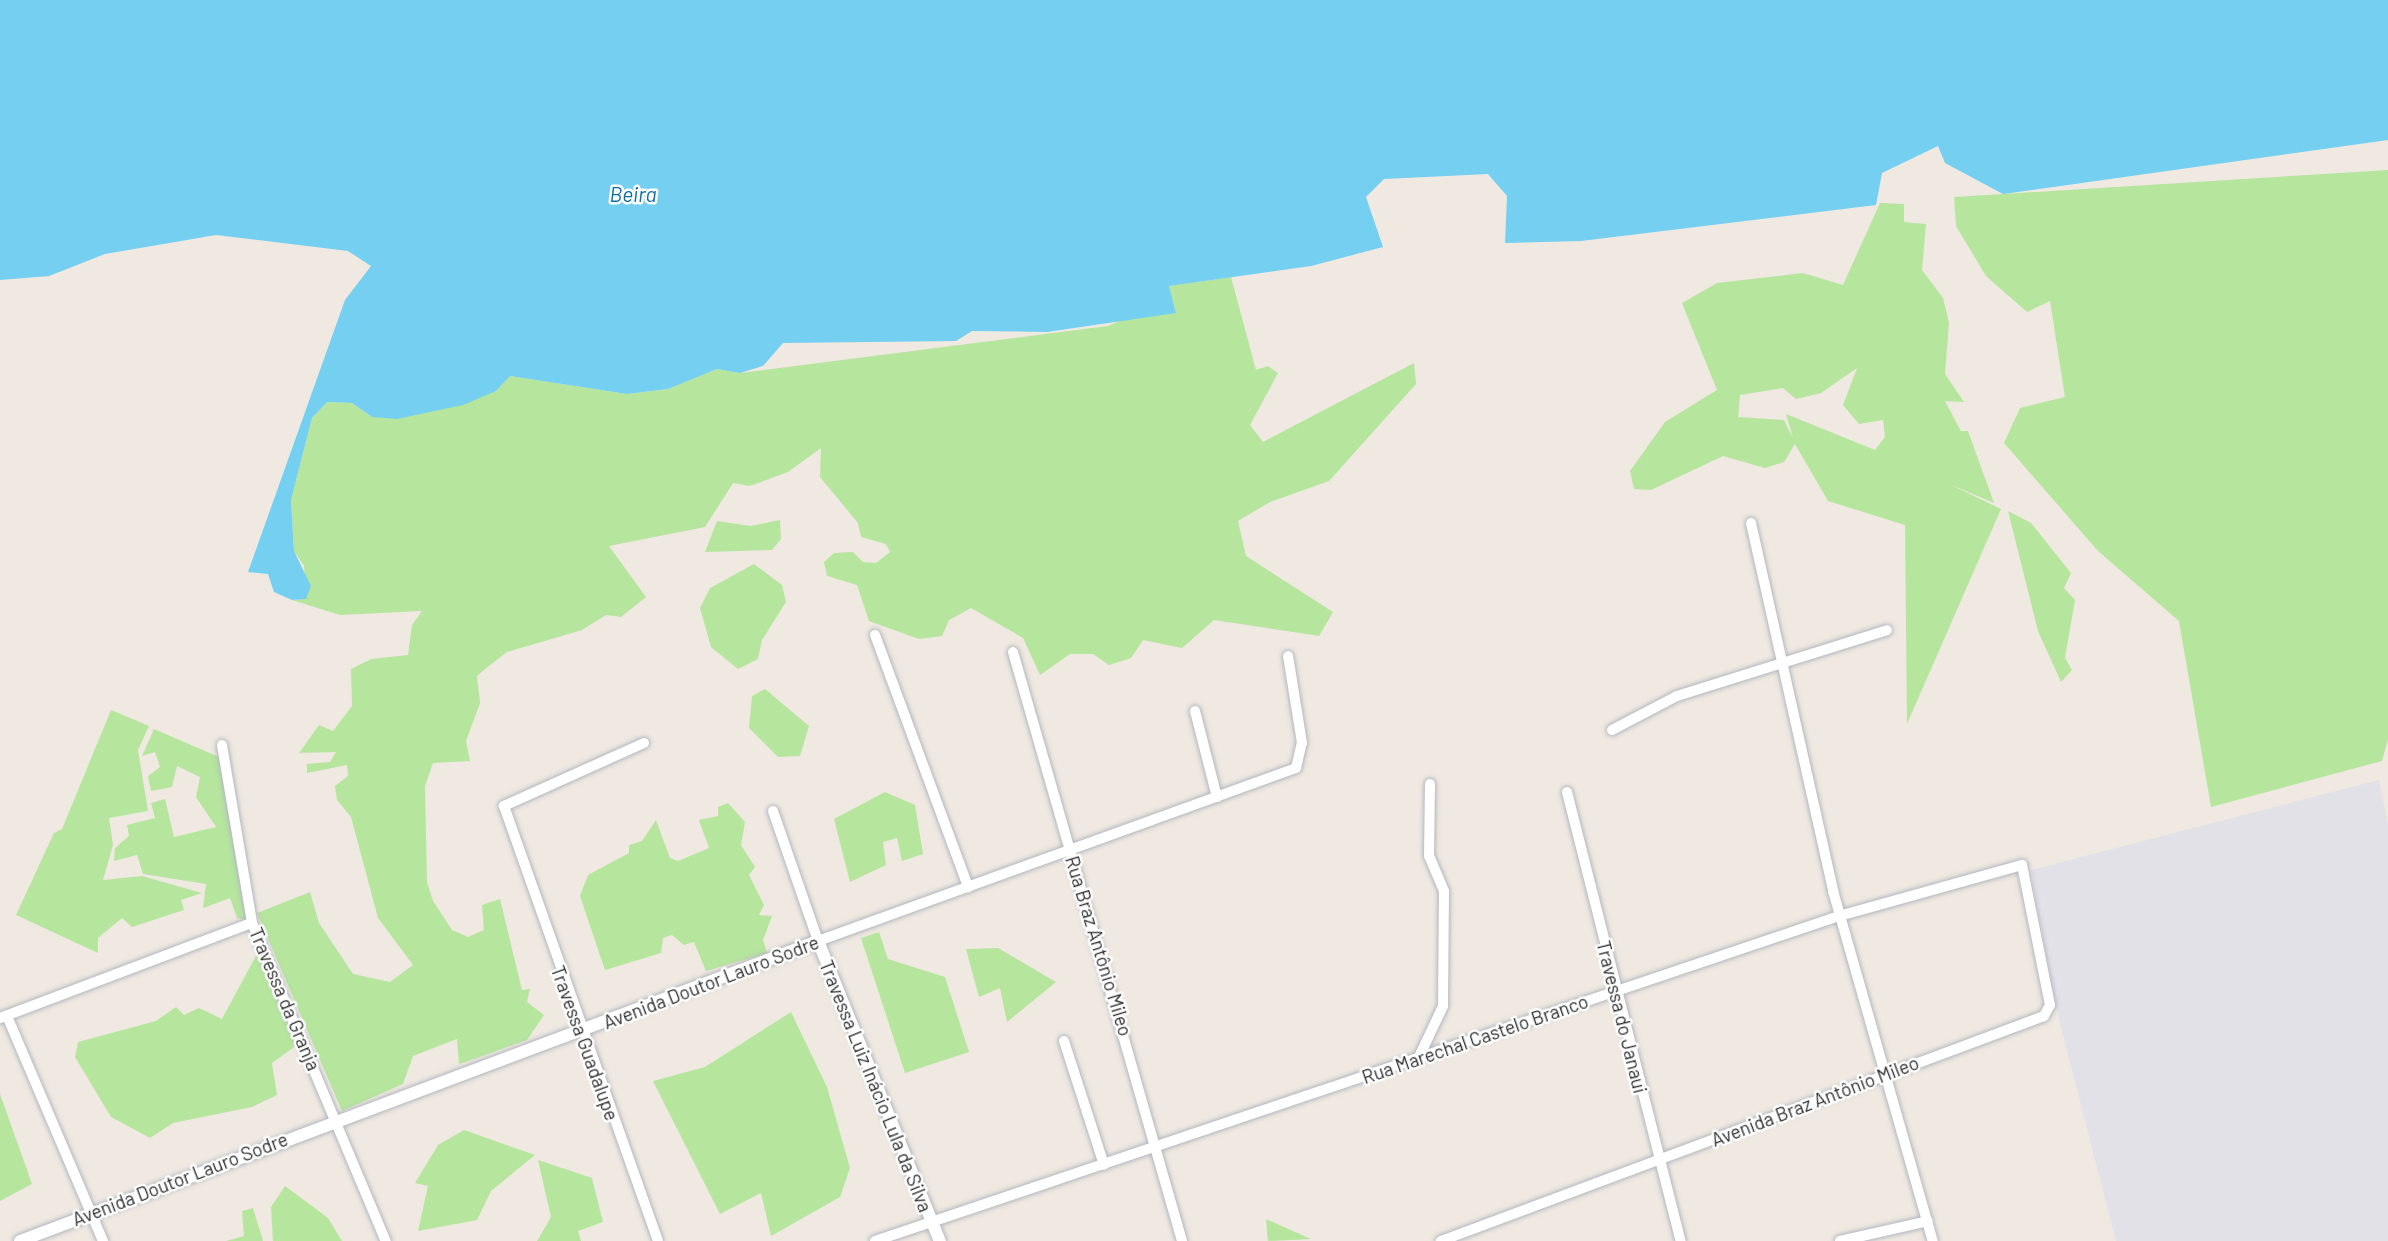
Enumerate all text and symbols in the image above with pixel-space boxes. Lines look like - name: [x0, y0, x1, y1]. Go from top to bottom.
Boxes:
- water label: Beira: [609, 181, 657, 207]
- street label: Rua Braz Antônio Mileo: [1061, 853, 1137, 1039]
- street label: Travessa da Granja: [245, 924, 325, 1074]
- street label: Avenida Doutor Lauro Sodre: [600, 930, 822, 1034]
- street label: Travessa do Janaui: [1592, 938, 1652, 1096]
- street label: Travessa Luiz Inácio Lula da Silva: [815, 957, 937, 1215]
- street label: Travessa Guadalupe: [546, 962, 624, 1124]
- street label: Rua Marechal Castelo Branco: [1359, 990, 1591, 1088]
- street label: Avenida Braz Antônio Mileo: [1708, 1051, 1922, 1151]
- street label: Avenida Doutor Lauro Sodre: [69, 1127, 291, 1231]

